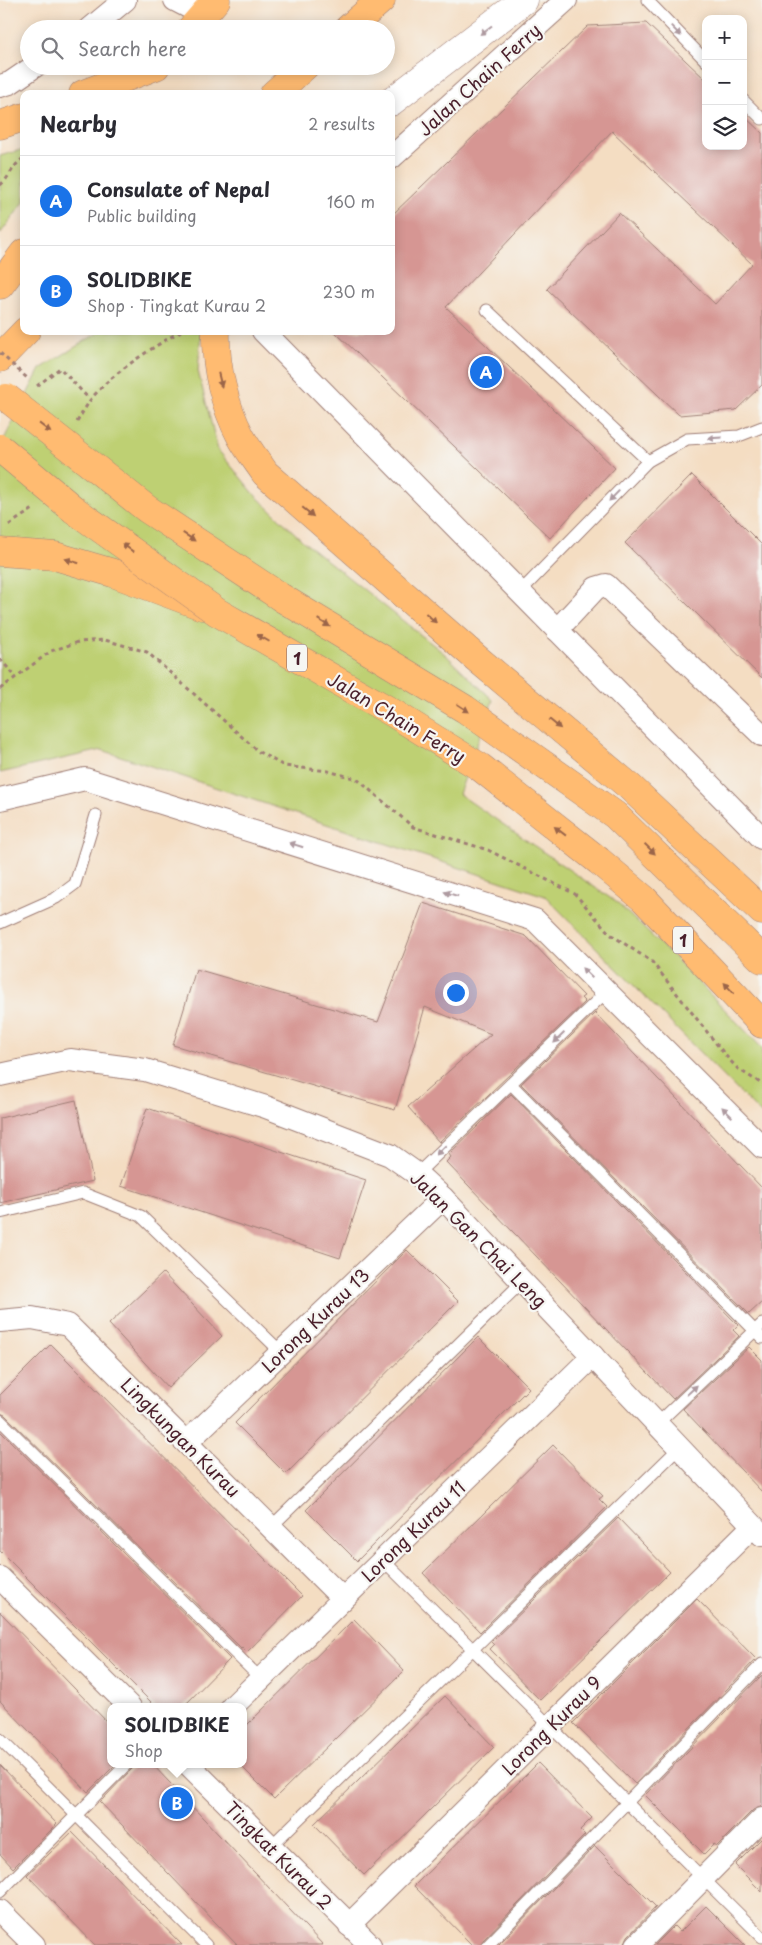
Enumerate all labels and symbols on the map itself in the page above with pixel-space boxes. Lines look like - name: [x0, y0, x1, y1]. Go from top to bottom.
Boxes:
- street label: Jalan Chain Ferry: [412, 16, 546, 142]
- one-way arrow: [670, 24, 682, 36]
- one-way arrow: [479, 25, 493, 35]
- pin: A: [470, 353, 502, 391]
- one-way arrow: [217, 372, 225, 387]
- one-way arrow: [38, 423, 51, 434]
- one-way arrow: [707, 434, 723, 442]
- one-way arrow: [608, 489, 620, 501]
- one-way arrow: [302, 506, 315, 517]
- one-way arrow: [182, 532, 195, 541]
- one-way arrow: [121, 543, 135, 553]
- one-way arrow: [65, 557, 80, 565]
- one-way arrow: [425, 612, 437, 624]
- one-way arrow: [317, 619, 330, 628]
- one-way arrow: [256, 634, 270, 642]
- road number: 1: [287, 644, 307, 671]
- street label: Jalan Chain Ferry: [323, 665, 471, 769]
- one-way arrow: [456, 703, 469, 712]
- one-way arrow: [548, 718, 561, 729]
- one-way arrow: [554, 825, 567, 836]
- one-way arrow: [288, 841, 303, 849]
- one-way arrow: [644, 843, 656, 855]
- one-way arrow: [444, 889, 459, 897]
- road number: 1: [673, 926, 693, 954]
- one-way arrow: [582, 967, 594, 979]
- your location: [443, 980, 469, 1006]
- one-way arrow: [723, 983, 735, 995]
- one-way arrow: [553, 1032, 565, 1044]
- one-way arrow: [722, 1106, 734, 1118]
- one-way arrow: [436, 1144, 448, 1156]
- street label: Jalan Gan Chai Leng: [405, 1165, 553, 1313]
- street label: Lorong Kurau 13: [255, 1261, 375, 1379]
- street label: Lingkungan Kurau: [115, 1371, 247, 1503]
- one-way arrow: [686, 1384, 698, 1396]
- street label: Lorong Kurau 11: [355, 1474, 471, 1588]
- street label: Lorong Kurau 9: [495, 1669, 607, 1781]
- pin: B: [161, 1784, 193, 1822]
- street label: Tingkat Kurau 2: [219, 1795, 339, 1915]

